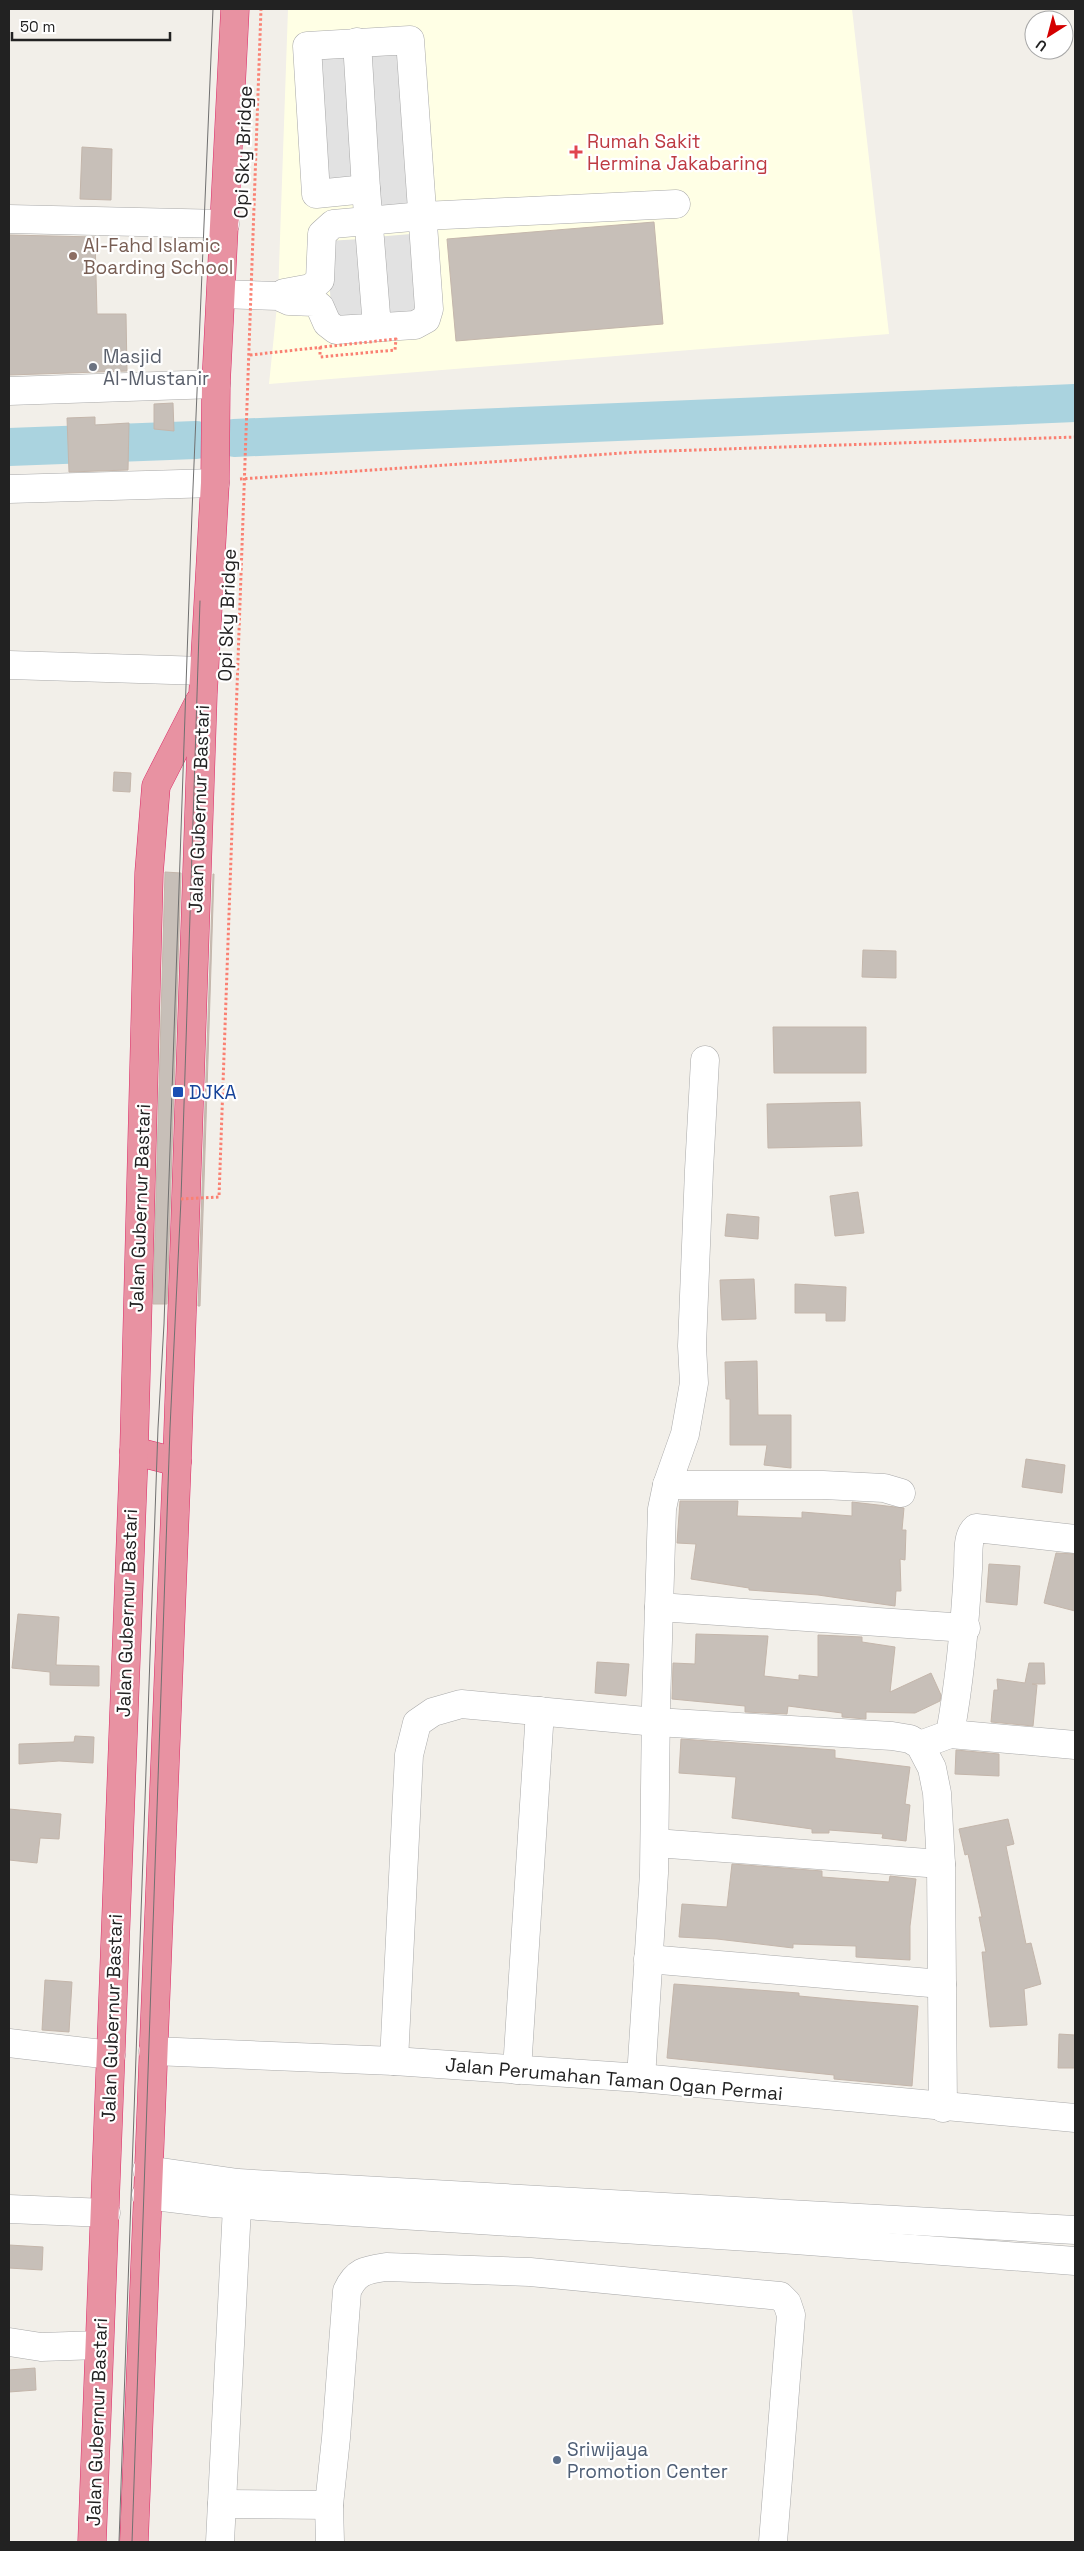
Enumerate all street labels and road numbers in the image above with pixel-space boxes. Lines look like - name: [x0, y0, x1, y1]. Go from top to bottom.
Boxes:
- street label: Opi Sky Bridge: [228, 85, 258, 219]
- street label: Opi Sky Bridge: [212, 548, 242, 682]
- street label: Jalan Gubernur Bastari: [183, 704, 215, 914]
- street label: Jalan Gubernur Bastari: [124, 1103, 156, 1313]
- street label: Jalan Gubernur Bastari: [111, 1508, 143, 1718]
- street label: Jalan Gubernur Bastari: [96, 1913, 128, 2123]
- street label: Jalan Perumahan Taman Ogan Permai: [444, 2052, 784, 2106]
- street label: Jalan Gubernur Bastari: [81, 2317, 113, 2527]

